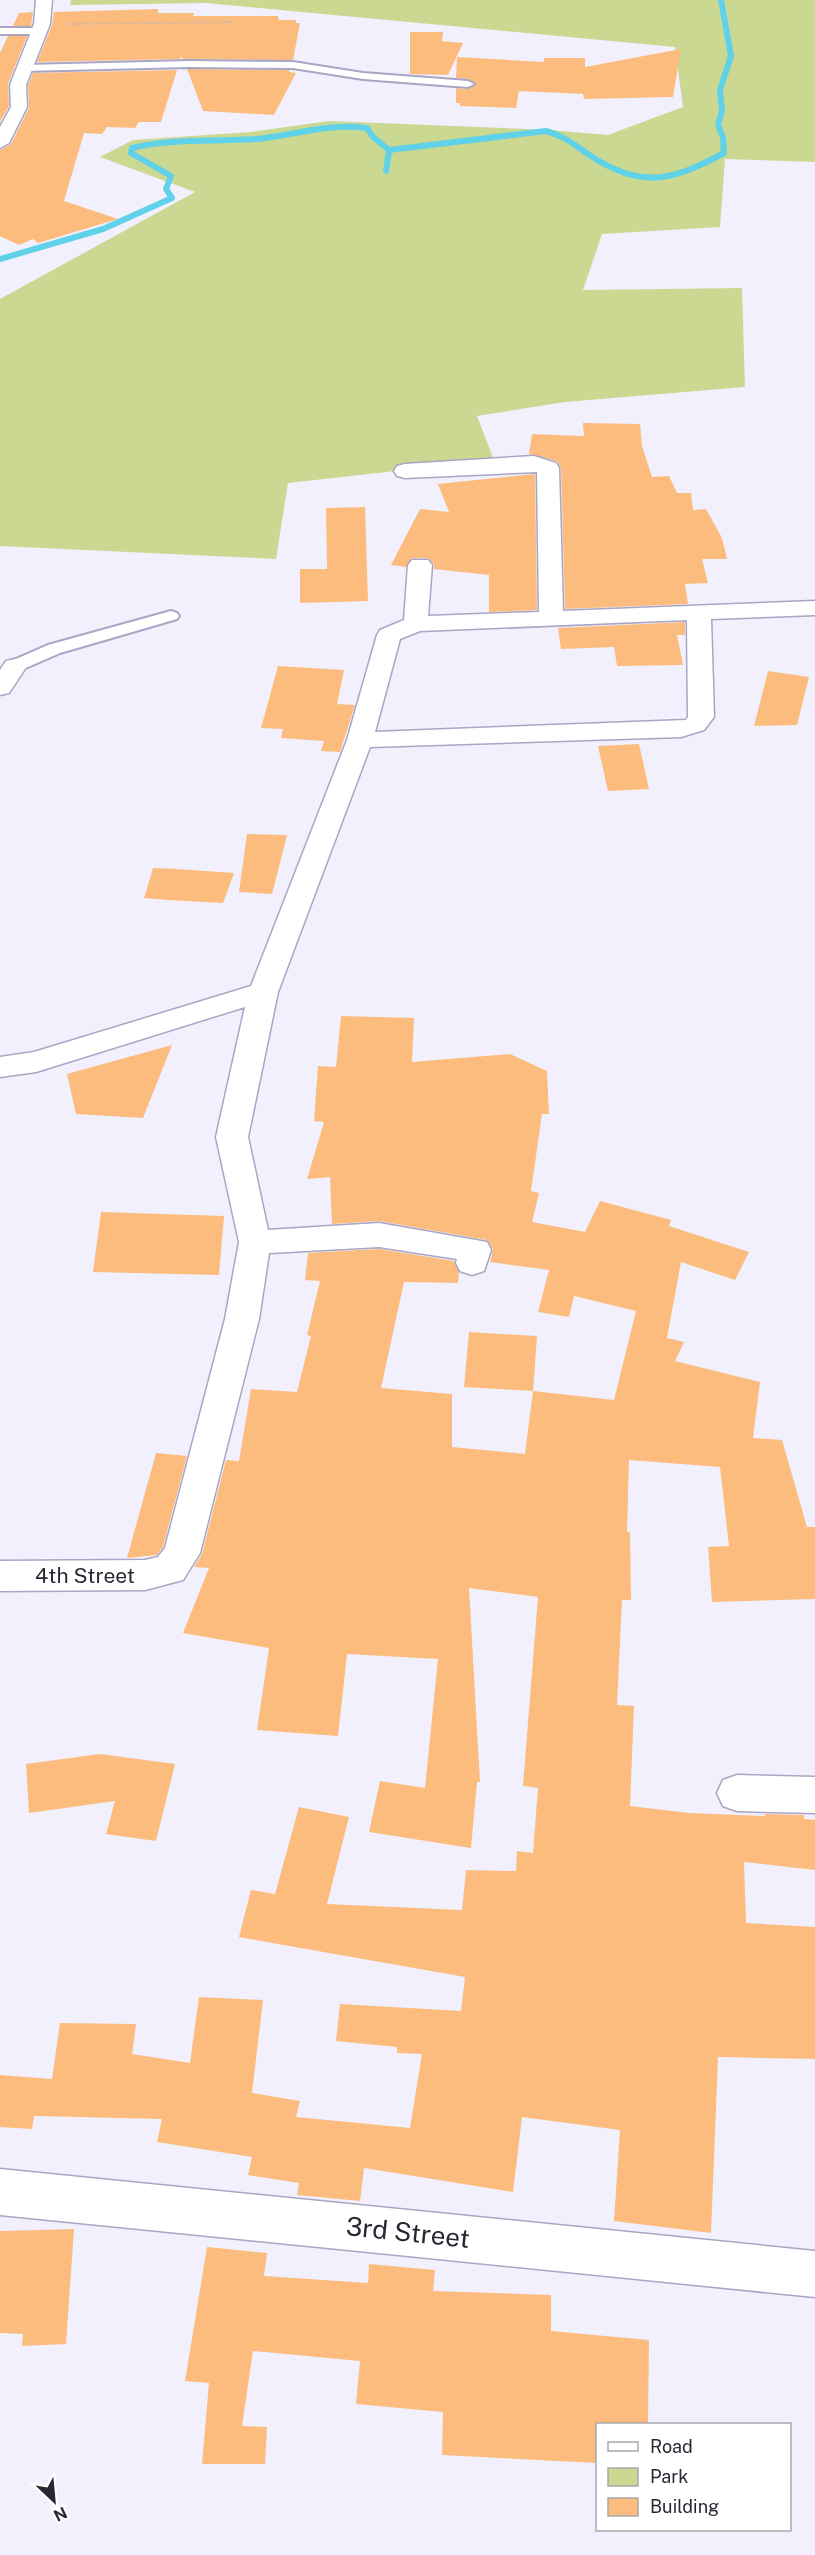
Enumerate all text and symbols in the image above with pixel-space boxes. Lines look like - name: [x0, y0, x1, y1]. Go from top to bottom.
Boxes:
- street label: 4th Street: [35, 1563, 135, 1588]
- street label: 3rd Street: [345, 2210, 471, 2254]
- legend: [596, 2423, 791, 2531]
- text: Road: [650, 2436, 693, 2457]
- text: Park: [650, 2466, 688, 2487]
- north arrow: [24, 2471, 84, 2531]
- text: Building: [650, 2496, 719, 2517]
- text: N: [51, 2503, 70, 2525]

